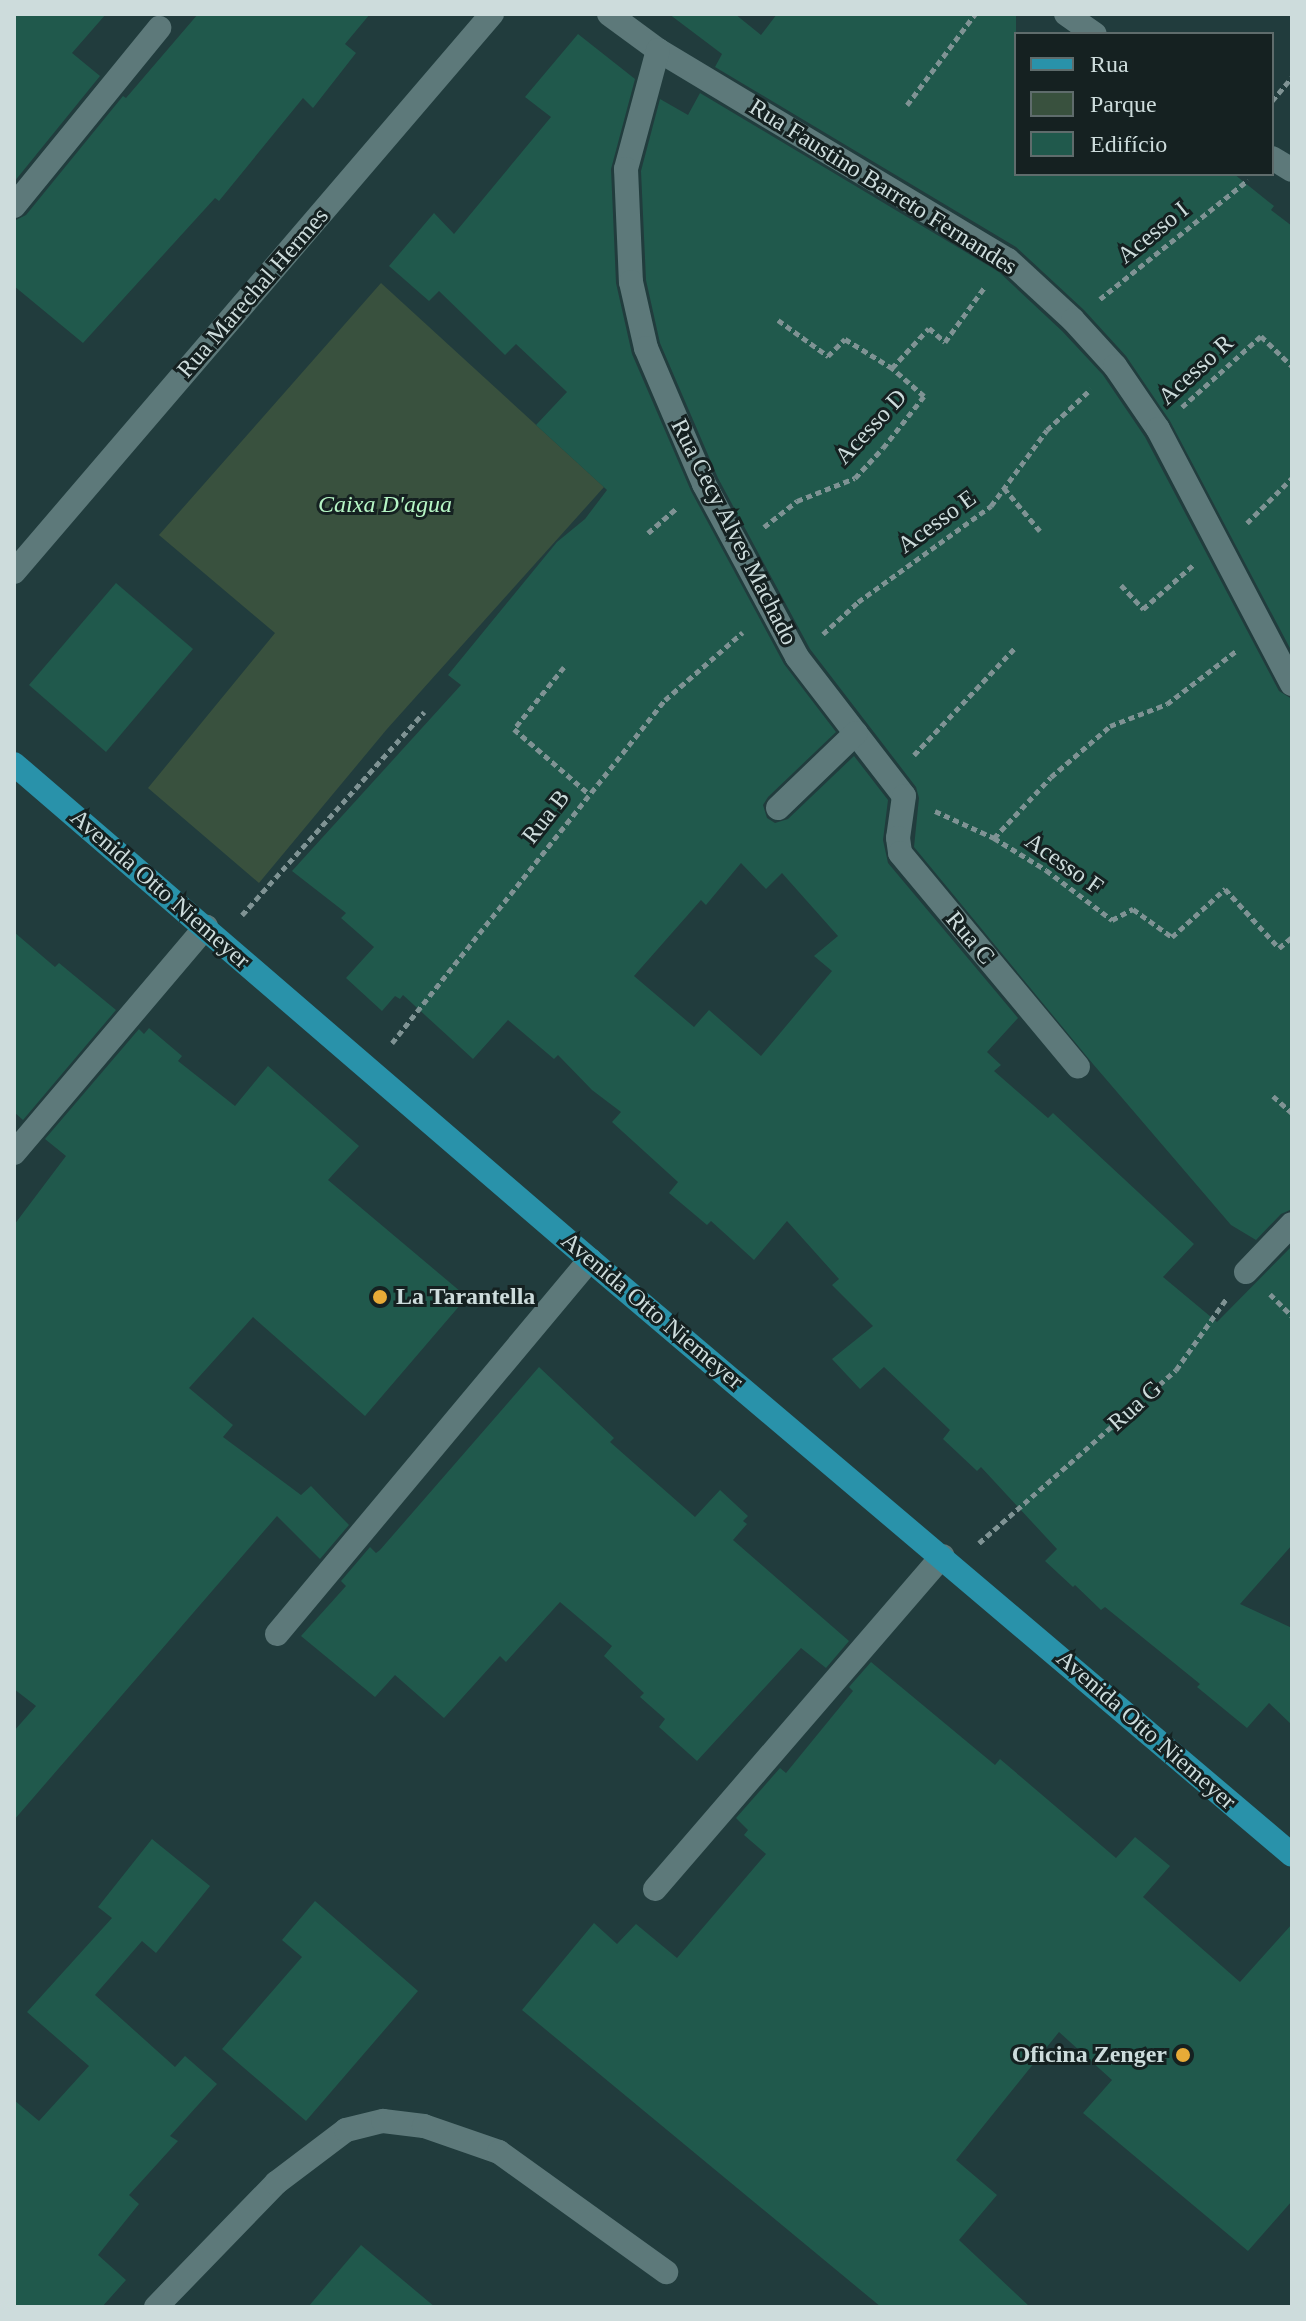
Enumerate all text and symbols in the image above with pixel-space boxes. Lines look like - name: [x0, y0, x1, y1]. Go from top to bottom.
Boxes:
- legend: [1014, 32, 1274, 176]
- text: Rua: [1090, 51, 1129, 77]
- text: Parque: [1090, 91, 1157, 117]
- street label: Rua Faustino Barreto Fernandes: [744, 93, 1022, 281]
- text: Edifício: [1090, 131, 1167, 157]
- street label: Acesso I: [1112, 196, 1194, 270]
- street label: Rua Marechal Hermes: [171, 202, 335, 384]
- street label: Acesso R: [1152, 329, 1240, 411]
- street label: Acesso D: [829, 383, 913, 471]
- street label: Rua Cecy Alves Machado: [664, 414, 804, 650]
- street label: Acesso E: [892, 484, 982, 560]
- park label: Caixa D'agua: [318, 491, 452, 519]
- street label: Rua B: [516, 784, 576, 850]
- street label: Avenida Otto Niemeyer: [64, 803, 256, 975]
- street label: Acesso F: [1019, 827, 1109, 901]
- street label: Rua C: [939, 906, 1001, 970]
- street label: Avenida Otto Niemeyer: [555, 1226, 749, 1396]
- place label: La Tarantella: [396, 1283, 536, 1311]
- marker: La Tarantella: [371, 1288, 389, 1306]
- street label: Rua G: [1102, 1375, 1168, 1437]
- street label: Avenida Otto Niemeyer: [1050, 1644, 1242, 1816]
- place label: Oficina Zenger: [1012, 2041, 1167, 2069]
- marker: Oficina Zenger: [1174, 2046, 1192, 2064]

